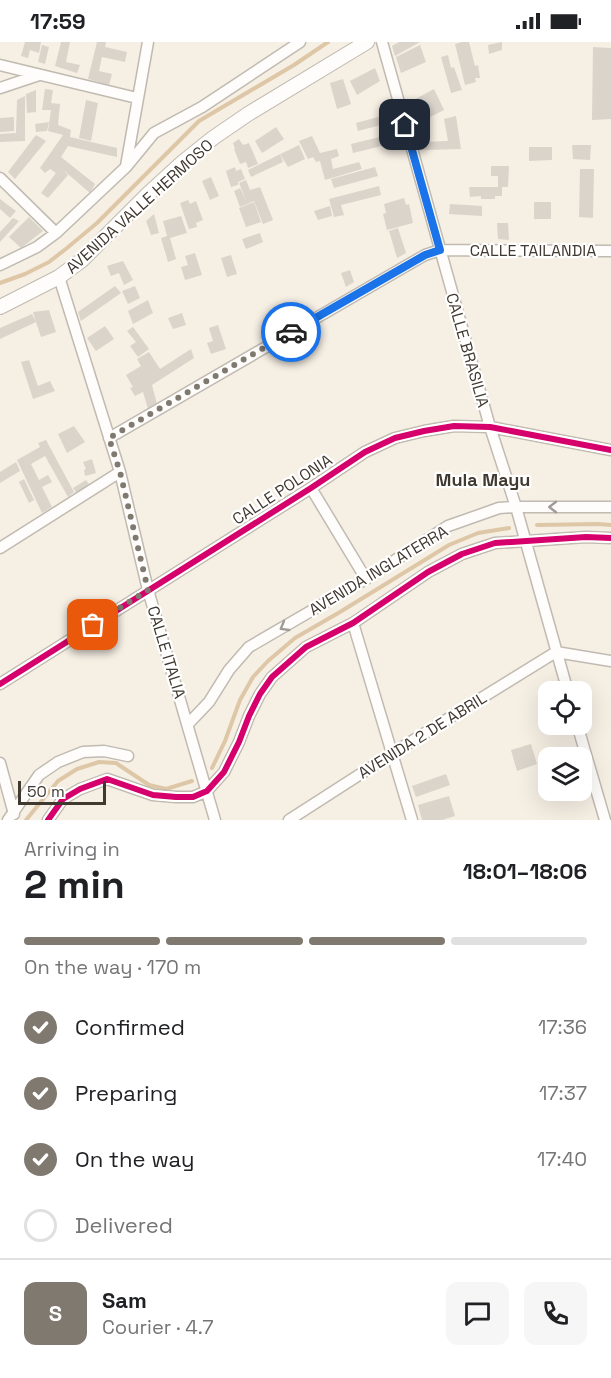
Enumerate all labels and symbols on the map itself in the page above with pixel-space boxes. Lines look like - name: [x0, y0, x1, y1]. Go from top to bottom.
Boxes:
- pin: [379, 99, 430, 150]
- street label: AVENIDA VALLE HERMOSO: [61, 135, 217, 278]
- street label: CALLE TAILANDIA: [470, 240, 596, 261]
- street label: CALLE BRASILIA: [441, 291, 494, 410]
- courier: [261, 302, 321, 362]
- street label: CALLE POLONIA: [228, 449, 336, 530]
- district label: Mula Mayu: [436, 468, 530, 491]
- one-way arrow: [548, 501, 557, 513]
- street label: AVENIDA INGLATERRA: [305, 521, 452, 620]
- pin: [67, 599, 118, 650]
- street label: CALLE ITALIA: [142, 603, 191, 701]
- one-way arrow: [280, 620, 290, 631]
- street label: AVENIDA 2 DE ABRIL: [354, 687, 491, 783]
- scale bar: [18, 778, 106, 806]

